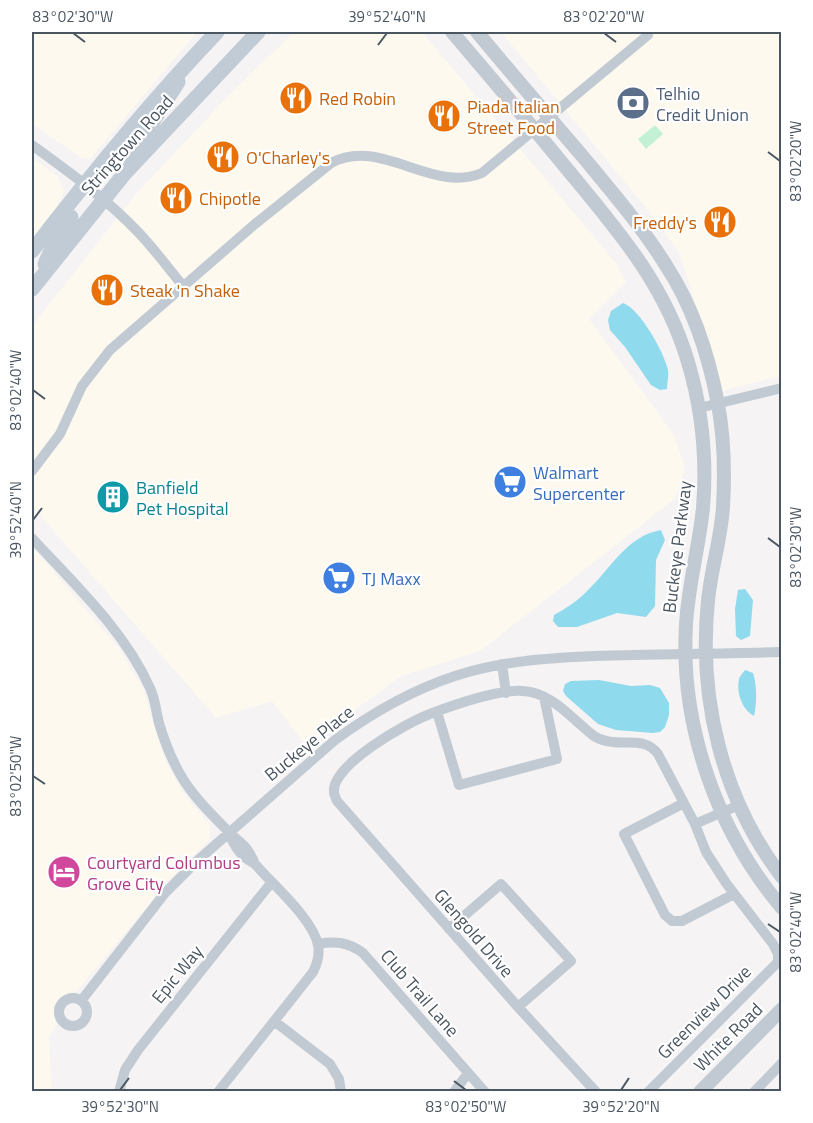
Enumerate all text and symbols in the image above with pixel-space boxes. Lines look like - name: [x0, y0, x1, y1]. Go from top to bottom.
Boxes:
- text: 83°02'30"W: [33, 5, 113, 28]
- text: 39°52'40"N: [348, 5, 426, 28]
- text: 83°02'20"W: [564, 5, 644, 28]
- restaurant icon: Red Robin: [278, 80, 314, 116]
- place label: Telhio Credit Union: [656, 80, 749, 128]
- place label: Red Robin: [319, 85, 396, 112]
- bank icon: Telhio Credit Union: [615, 85, 651, 121]
- street label: Stringtown Road: [74, 89, 180, 201]
- place label: Piada Italian Street Food: [467, 93, 560, 141]
- restaurant icon: Piada Italian Street Food: [426, 98, 462, 134]
- text: 83°02'20"W: [784, 121, 807, 201]
- restaurant icon: O'Charley's: [205, 139, 241, 175]
- place label: O'Charley's: [246, 144, 330, 171]
- restaurant icon: Chipotle: [158, 180, 194, 216]
- place label: Chipotle: [199, 185, 261, 212]
- restaurant icon: Freddy's: [702, 204, 738, 240]
- place label: Freddy's: [633, 209, 697, 236]
- restaurant icon: Steak 'n Shake: [89, 272, 125, 308]
- place label: Steak 'n Shake: [130, 277, 240, 304]
- text: 83°02'40"W: [4, 350, 27, 430]
- place label: Walmart Supercenter: [533, 459, 625, 507]
- supermarket icon: Walmart Supercenter: [492, 464, 528, 500]
- place label: Banfield Pet Hospital: [136, 474, 229, 522]
- building icon: Banfield Pet Hospital: [95, 479, 131, 515]
- street label: Buckeye Parkway: [655, 479, 699, 615]
- text: 39°52'40"N: [4, 481, 27, 559]
- text: 83°02'30"W: [784, 507, 807, 587]
- supermarket icon: TJ Maxx: [321, 560, 357, 596]
- place label: TJ Maxx: [362, 565, 421, 592]
- street label: Buckeye Place: [259, 699, 359, 787]
- text: 83°02'50"W: [4, 736, 27, 816]
- place label: Courtyard Columbus Grove City: [87, 849, 241, 897]
- hotel icon: Courtyard Columbus Grove City: [46, 854, 82, 890]
- street label: Glengold Drive: [428, 883, 520, 983]
- text: 83°02'40"W: [784, 892, 807, 972]
- street label: Epic Way: [145, 939, 209, 1009]
- street label: Club Trail Lane: [374, 943, 466, 1043]
- street label: Greenview Drive: [651, 959, 757, 1065]
- street label: White Road: [687, 996, 769, 1078]
- text: 39°52'30"N: [81, 1095, 159, 1118]
- text: 83°02'50"W: [426, 1095, 506, 1118]
- text: 39°52'20"N: [582, 1095, 660, 1118]

